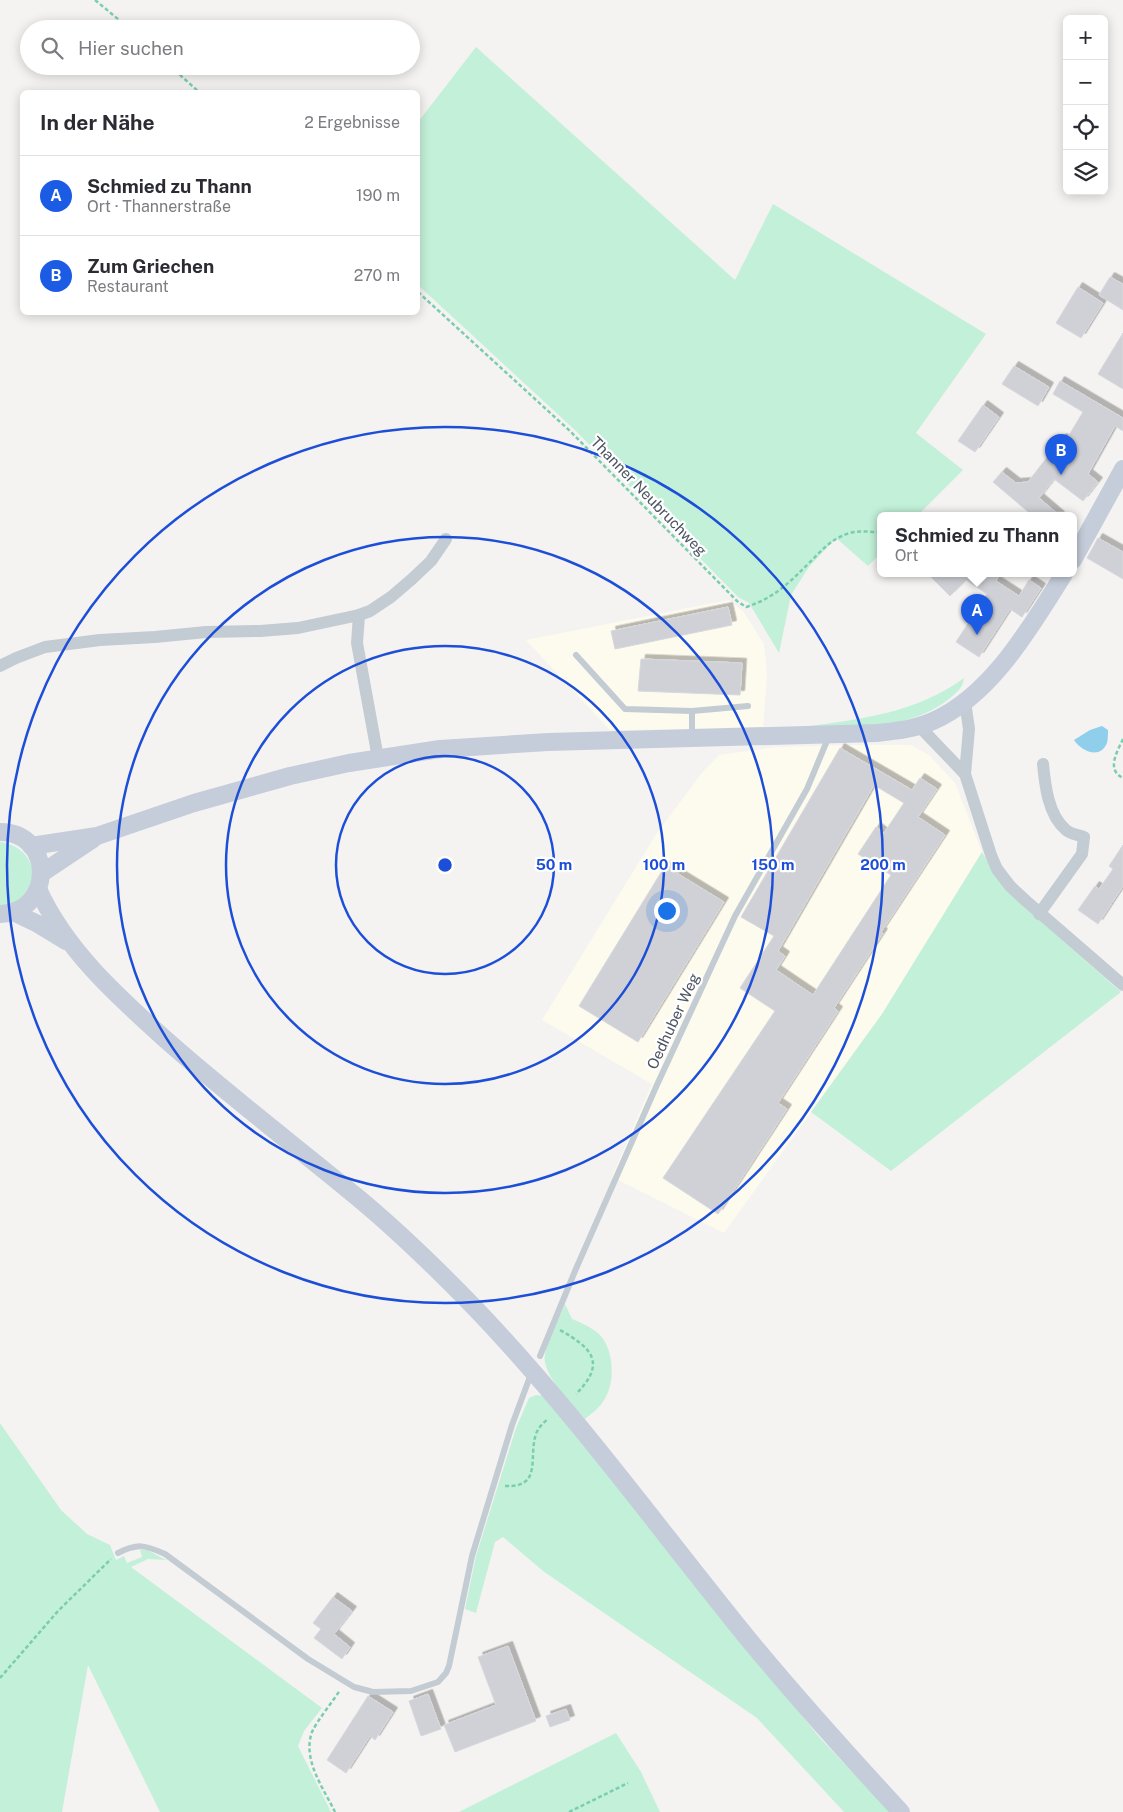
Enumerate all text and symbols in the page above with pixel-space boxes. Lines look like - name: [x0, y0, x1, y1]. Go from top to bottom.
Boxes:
- map controls: [1063, 15, 1108, 195]
- button: +: [1063, 15, 1108, 60]
- search box: [20, 20, 420, 75]
- icon: search: [38, 34, 66, 62]
- text: Hier suchen: [78, 37, 184, 59]
- button: −: [1063, 60, 1108, 105]
- button: locate: [1063, 105, 1108, 150]
- text: In der Nähe: [40, 110, 155, 135]
- text: 2 Ergebnisse: [304, 113, 400, 132]
- button: layers: [1063, 150, 1108, 195]
- text: Schmied zu Thann: [87, 175, 252, 197]
- text: A: [50, 186, 62, 205]
- text: 190 m: [356, 186, 400, 205]
- text: Ort · Thannerstraße: [87, 197, 231, 216]
- text: Zum Griechen: [87, 255, 214, 277]
- text: B: [51, 266, 61, 285]
- text: 270 m: [354, 266, 400, 285]
- text: Restaurant: [87, 277, 169, 296]
- street label: Thanner Neubruchweg: [588, 433, 710, 559]
- pin: B: [1045, 434, 1077, 475]
- popup: [877, 512, 1077, 577]
- text: Schmied zu Thann: [895, 524, 1059, 546]
- text: Ort: [895, 546, 919, 565]
- pin: A: [961, 594, 993, 635]
- centre of rings: [436, 856, 454, 874]
- text: 50 m: [536, 856, 572, 873]
- text: 100 m: [643, 856, 685, 873]
- text: 150 m: [751, 856, 795, 873]
- text: 200 m: [860, 856, 906, 873]
- your location: [654, 898, 680, 924]
- street label: Oedhuber Weg: [643, 970, 703, 1072]

